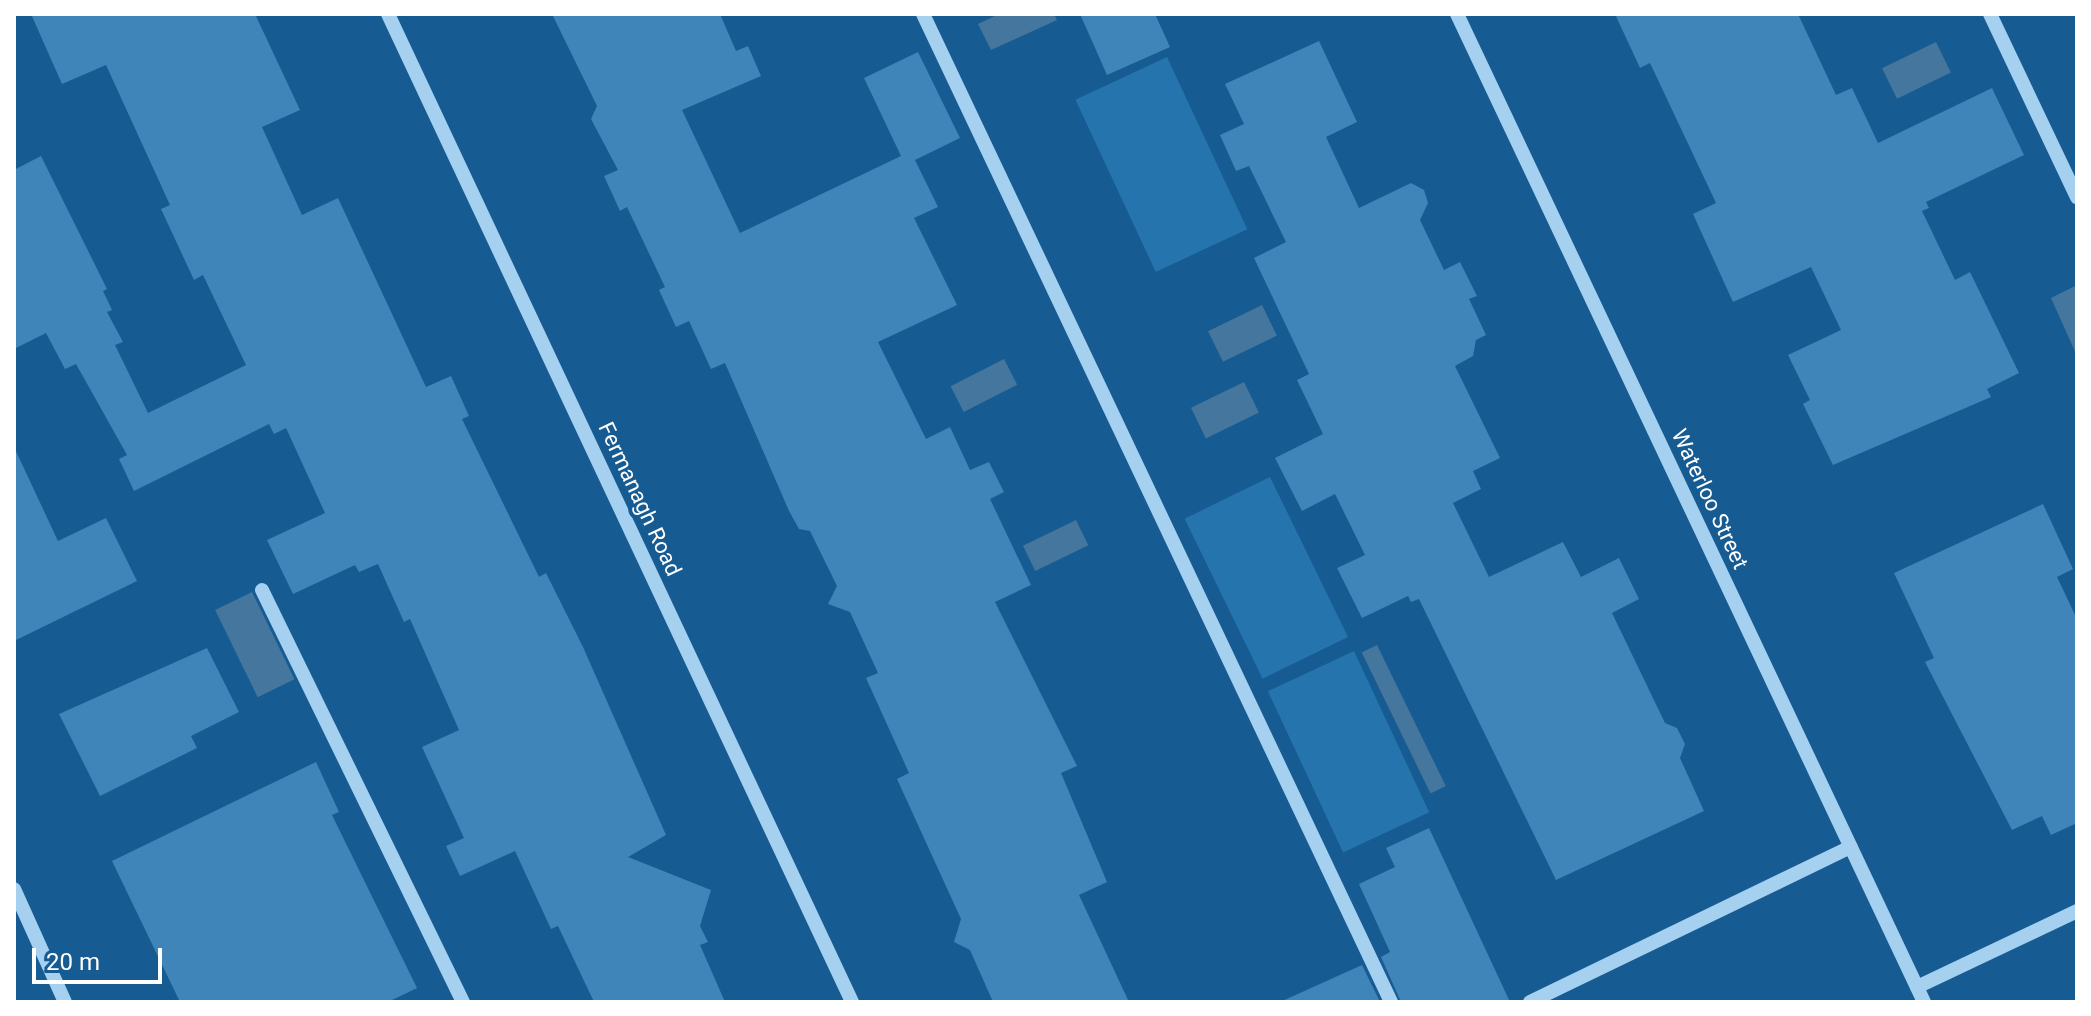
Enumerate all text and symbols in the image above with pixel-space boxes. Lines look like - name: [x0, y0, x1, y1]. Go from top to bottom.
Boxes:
- street label: Fermanagh Road: [593, 418, 687, 580]
- street label: Waterloo Street: [1666, 425, 1754, 573]
- scale bar: [36, 932, 166, 982]
- text: 20 m: [46, 948, 100, 976]

